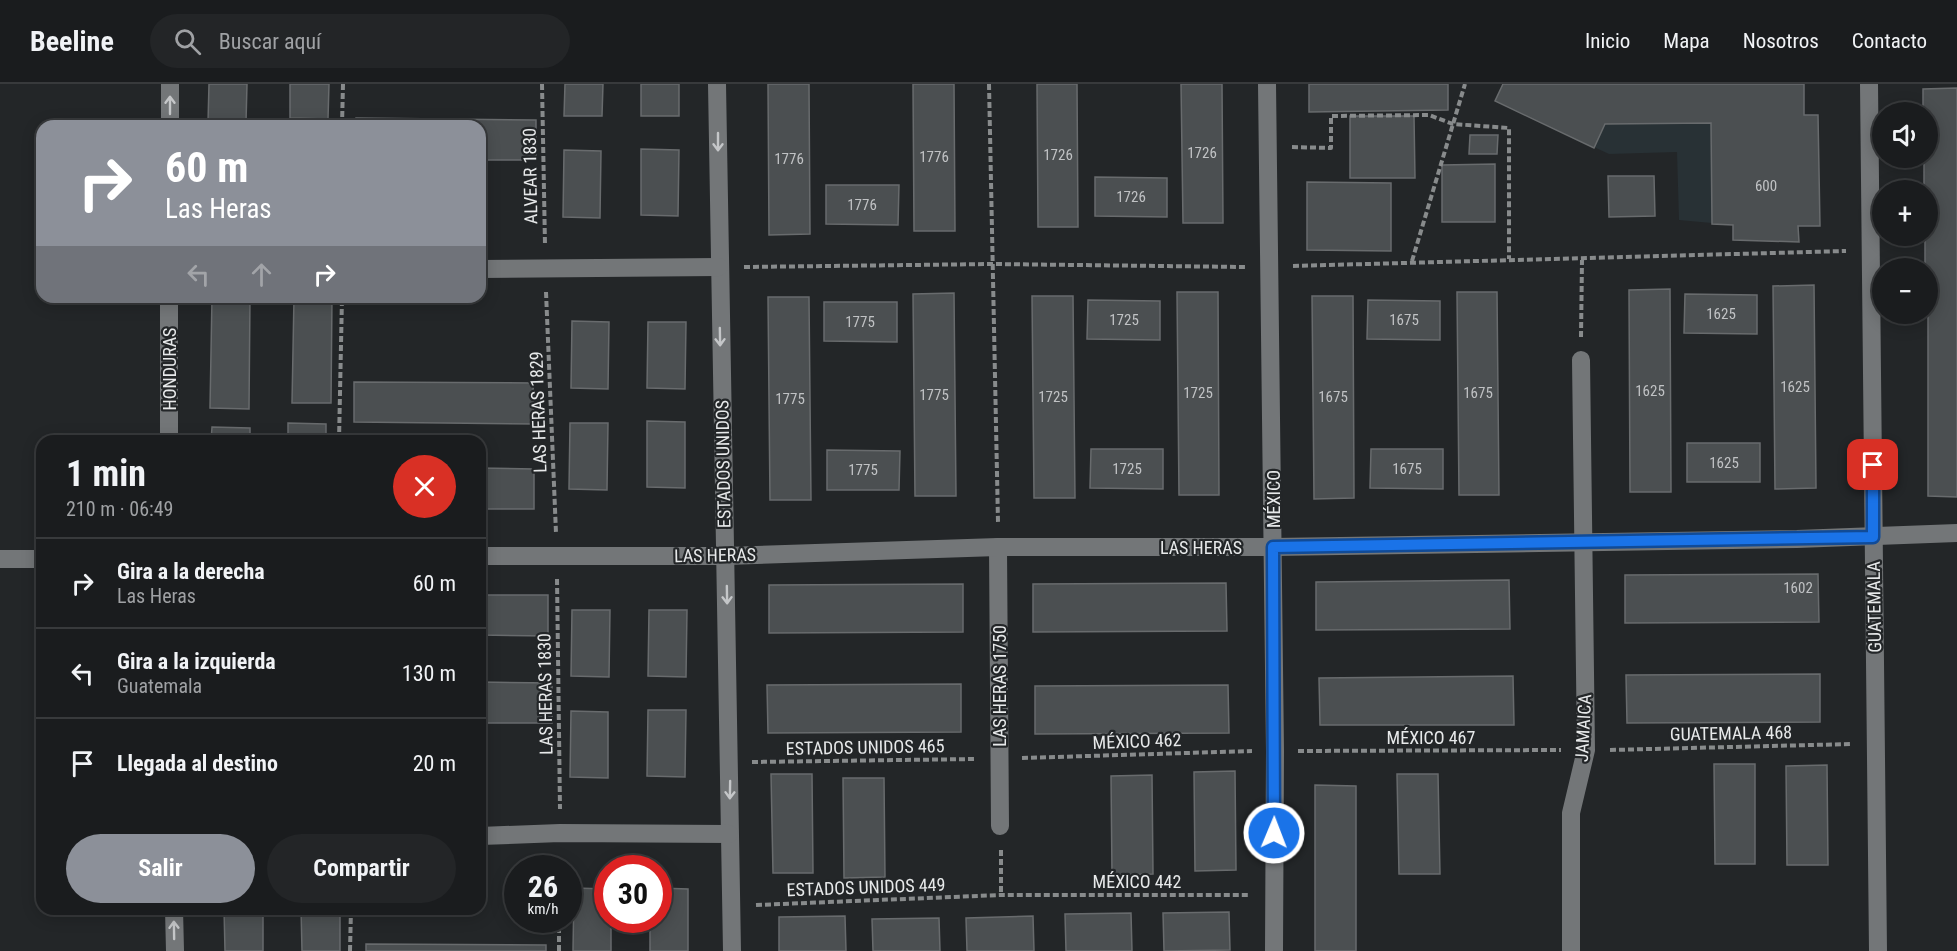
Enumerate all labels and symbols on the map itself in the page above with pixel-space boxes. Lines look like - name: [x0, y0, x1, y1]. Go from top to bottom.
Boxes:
- one-way arrow: [164, 96, 176, 115]
- street label: ALVEAR 1830: [519, 128, 541, 224]
- one-way arrow: [712, 132, 724, 152]
- house number: 1726: [1187, 144, 1217, 162]
- house number: 1726: [1043, 146, 1073, 164]
- house number: 1776: [919, 148, 949, 166]
- house number: 1776: [774, 150, 804, 168]
- house number: 600: [1755, 177, 1777, 195]
- house number: 1726: [1116, 188, 1146, 206]
- house number: 1776: [847, 196, 877, 214]
- house number: 1625: [1706, 305, 1736, 323]
- house number: 1725: [1109, 311, 1139, 329]
- house number: 1675: [1389, 311, 1419, 329]
- house number: 1775: [845, 313, 875, 331]
- one-way arrow: [715, 327, 726, 347]
- street label: HONDURAS: [159, 328, 180, 410]
- street label: LAS HERAS 1829: [525, 351, 551, 473]
- house number: 1625: [1780, 378, 1810, 396]
- house number: 1625: [1635, 382, 1665, 400]
- house number: 1725: [1183, 384, 1213, 402]
- house number: 1675: [1463, 384, 1493, 402]
- house number: 1775: [919, 386, 949, 404]
- house number: 1725: [1038, 388, 1068, 406]
- house number: 1675: [1318, 388, 1348, 406]
- house number: 1775: [775, 390, 805, 408]
- street label: ESTADOS UNIDOS: [711, 400, 735, 528]
- pin: [1847, 439, 1898, 490]
- house number: 1625: [1709, 454, 1739, 472]
- house number: 1725: [1112, 460, 1142, 478]
- house number: 1675: [1392, 460, 1422, 478]
- house number: 1775: [848, 461, 878, 479]
- street label: MÉXICO: [1263, 470, 1284, 528]
- street label: LAS HERAS: [1160, 537, 1242, 558]
- street label: LAS HERAS: [674, 544, 756, 566]
- street label: GUATEMALA: [1863, 561, 1885, 653]
- house number: 1602: [1783, 579, 1813, 597]
- one-way arrow: [721, 585, 732, 605]
- street label: LAS HERAS 1750: [989, 625, 1010, 747]
- street label: LAS HERAS 1830: [533, 633, 557, 755]
- street label: JAMAICA: [1571, 693, 1595, 763]
- street label: GUATEMALA 468: [1670, 721, 1792, 745]
- street label: MÉXICO 467: [1387, 727, 1476, 748]
- street label: MÉXICO 462: [1092, 729, 1182, 753]
- street label: ESTADOS UNIDOS 465: [785, 735, 945, 759]
- one-way arrow: [724, 780, 736, 800]
- position arrow: [1242, 801, 1306, 865]
- speed limit sign: 30: [594, 855, 672, 933]
- street label: MÉXICO 442: [1093, 871, 1182, 892]
- street label: ESTADOS UNIDOS 449: [786, 874, 946, 900]
- one-way arrow: [168, 921, 180, 940]

